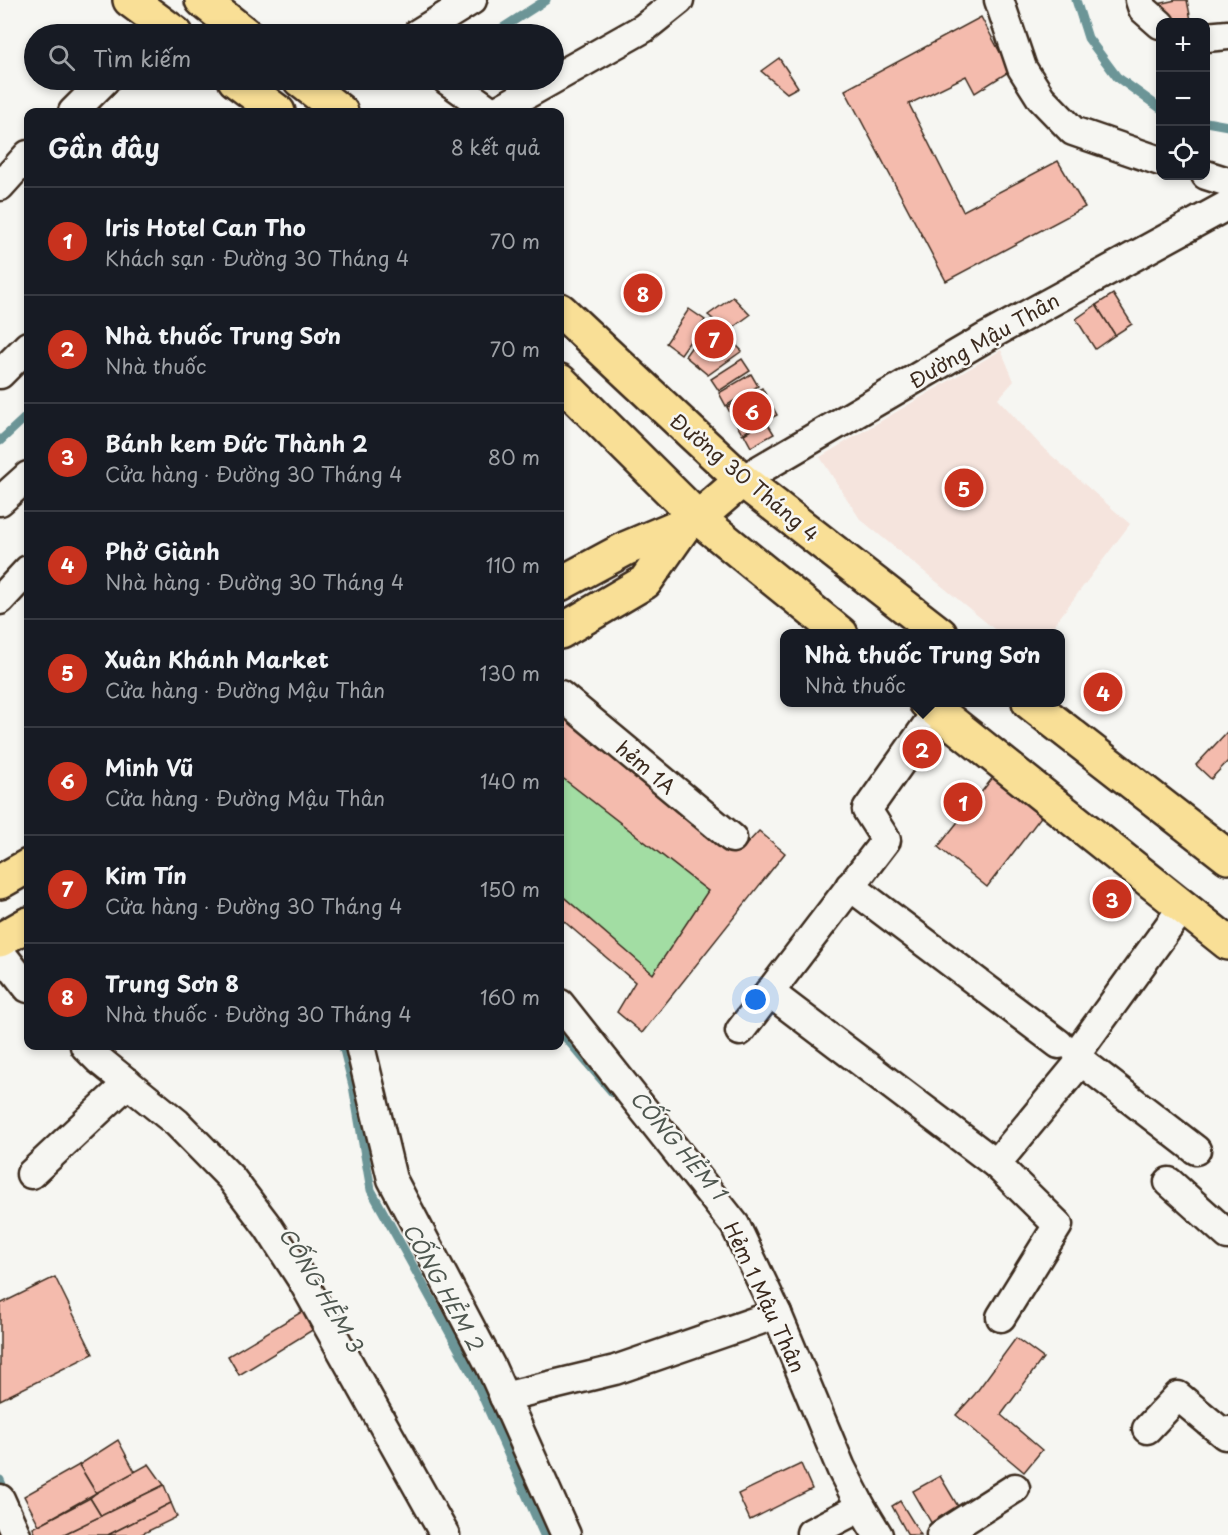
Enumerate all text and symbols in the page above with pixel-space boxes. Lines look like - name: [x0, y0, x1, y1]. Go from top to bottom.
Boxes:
- map controls: [1156, 18, 1210, 180]
- button: +: [1156, 18, 1210, 72]
- search box: [24, 24, 564, 90]
- icon: search: [45, 41, 78, 74]
- text: Tìm kiếm: [93, 41, 191, 74]
- button: −: [1156, 72, 1210, 126]
- button: locate: [1156, 126, 1210, 180]
- text: Gần đây: [48, 128, 160, 167]
- text: 8 kết quả: [451, 132, 540, 162]
- text: Iris Hotel Can Tho: [105, 210, 306, 243]
- text: 1: [63, 226, 72, 256]
- text: 70 m: [490, 226, 540, 256]
- text: Khách sạn · Đường 30 Tháng 4: [105, 243, 409, 273]
- pin: 8: [624, 270, 662, 316]
- street label: Đường Mậu Thân: [903, 285, 1065, 395]
- pin: 7: [694, 316, 734, 362]
- text: Nhà thuốc Trung Sơn: [105, 318, 341, 351]
- text: 2: [60, 334, 75, 364]
- text: 70 m: [490, 334, 540, 364]
- text: Nhà thuốc: [105, 351, 206, 381]
- pin: 6: [732, 388, 771, 434]
- street label: Đường 30 Tháng 4: [664, 406, 826, 548]
- text: Bánh kem Đức Thành 2: [105, 426, 368, 459]
- text: 3: [61, 442, 74, 472]
- text: 80 m: [488, 442, 540, 472]
- text: Cửa hàng · Đường 30 Tháng 4: [105, 459, 402, 489]
- pin: 5: [944, 466, 984, 510]
- text: Phở Giành: [105, 534, 220, 567]
- text: 4: [61, 550, 74, 580]
- text: 110 m: [486, 550, 540, 580]
- text: Nhà hàng · Đường 30 Tháng 4: [105, 567, 404, 597]
- popup: [780, 629, 1065, 707]
- text: Nhà thuốc Trung Sơn: [804, 637, 1041, 670]
- text: Xuân Khánh Market: [105, 642, 329, 675]
- text: 5: [61, 658, 74, 688]
- text: 130 m: [480, 658, 540, 688]
- text: Nhà thuốc: [804, 670, 906, 700]
- pin: 4: [1084, 670, 1122, 714]
- text: Cửa hàng · Đường Mậu Thân: [105, 675, 385, 705]
- pin: 2: [902, 726, 942, 771]
- street label: hẻm 1A: [610, 733, 682, 801]
- text: Minh Vũ: [105, 750, 194, 783]
- text: 6: [60, 766, 75, 796]
- text: 140 m: [480, 766, 540, 796]
- pin: 1: [944, 780, 982, 824]
- text: Cửa hàng · Đường Mậu Thân: [105, 783, 385, 813]
- text: Kim Tín: [105, 858, 187, 891]
- text: 7: [62, 874, 73, 904]
- text: 150 m: [480, 874, 540, 904]
- pin: 3: [1092, 876, 1132, 922]
- text: Cửa hàng · Đường 30 Tháng 4: [105, 891, 402, 921]
- text: Trung Sơn 8: [105, 966, 239, 999]
- text: 8: [61, 982, 74, 1012]
- text: 160 m: [480, 982, 540, 1012]
- your location: [741, 985, 770, 1014]
- text: Nhà thuốc · Đường 30 Tháng 4: [105, 999, 412, 1029]
- water label: CỐNG HẺM 1: [624, 1082, 736, 1208]
- water label: CỐNG HẺM 2: [396, 1217, 493, 1356]
- street label: Hẻm 1 Mậu Thân: [717, 1217, 813, 1377]
- water label: CỐNG HẺM 3: [272, 1220, 372, 1358]

